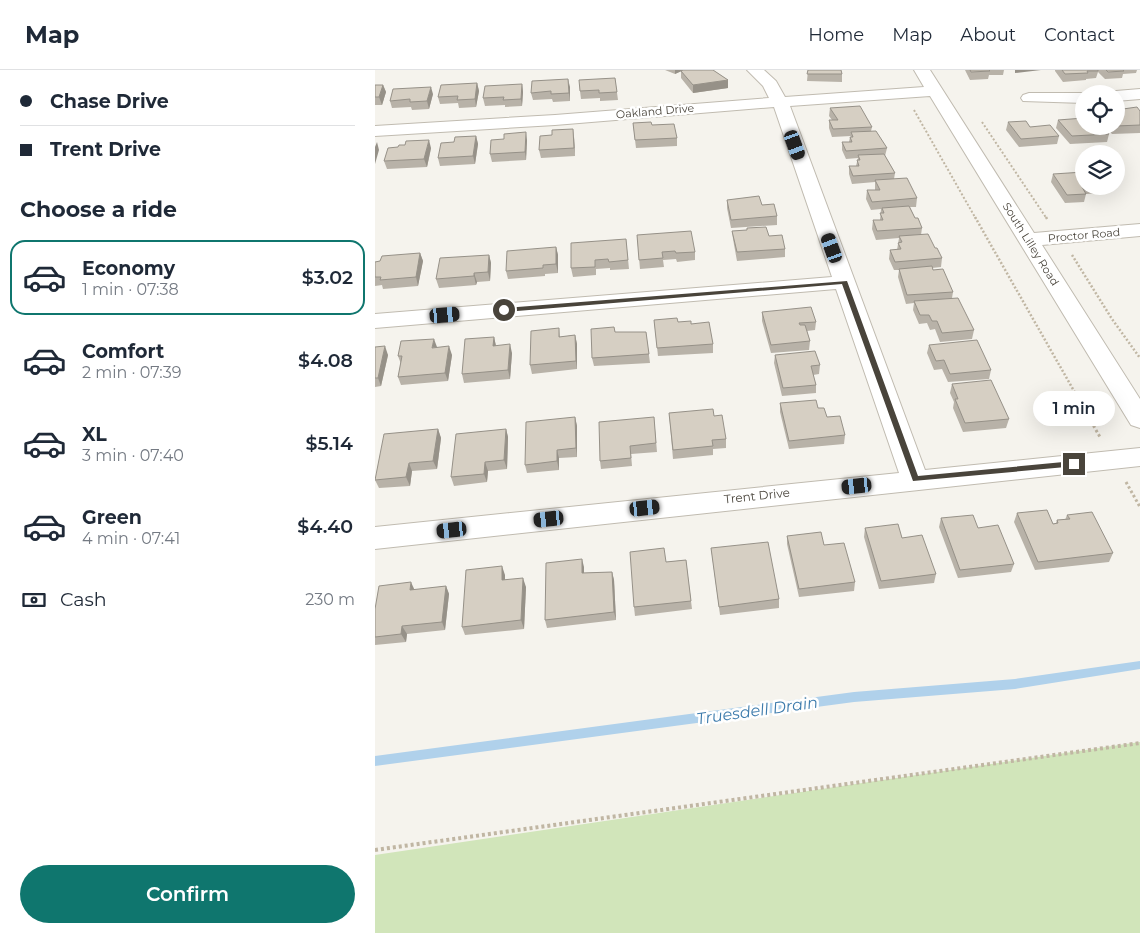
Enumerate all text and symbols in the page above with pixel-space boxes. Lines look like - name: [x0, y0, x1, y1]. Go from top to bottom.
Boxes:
- text: Map: [25, 20, 79, 49]
- text: Home: [808, 24, 864, 46]
- text: Map: [892, 24, 932, 46]
- text: About: [960, 24, 1016, 46]
- text: Contact: [1044, 24, 1115, 46]
- map controls: [1075, 85, 1125, 195]
- button: locate: [1075, 85, 1125, 135]
- text: Chase Drive: [50, 90, 169, 113]
- street label: Oakland Drive: [615, 101, 695, 121]
- car: [782, 128, 807, 162]
- text: Trent Drive: [50, 138, 161, 161]
- button: layers: [1075, 145, 1125, 195]
- text: Choose a ride: [20, 196, 177, 223]
- street label: South Lilley Road: [1000, 200, 1062, 288]
- street label: Proctor Road: [1047, 225, 1121, 245]
- car: [819, 231, 844, 265]
- icon: car: [22, 255, 67, 300]
- text: Economy: [82, 257, 175, 280]
- text: $3.02: [302, 266, 353, 289]
- text: 1 min · 07:38: [82, 280, 179, 299]
- route start: [493, 299, 515, 321]
- car: [429, 306, 460, 324]
- icon: car: [22, 338, 67, 383]
- text: Comfort: [82, 340, 164, 363]
- text: $4.08: [298, 349, 353, 372]
- text: 2 min · 07:39: [82, 363, 182, 382]
- callout: 1 min: [1033, 392, 1115, 426]
- text: 1 min: [1053, 399, 1095, 418]
- icon: car: [22, 421, 67, 466]
- text: XL: [82, 423, 107, 446]
- text: $5.14: [305, 432, 353, 455]
- text: 3 min · 07:40: [82, 446, 184, 465]
- route end: [1063, 453, 1085, 475]
- car: [841, 477, 872, 495]
- street label: Trent Drive: [723, 485, 791, 506]
- car: [629, 499, 660, 517]
- icon: car: [22, 504, 67, 549]
- text: Green: [82, 506, 142, 529]
- car: [533, 510, 564, 528]
- text: $4.40: [297, 515, 353, 538]
- car: [436, 521, 467, 539]
- text: 4 min · 07:41: [82, 529, 180, 548]
- icon: cash: [20, 586, 48, 614]
- text: Cash: [60, 588, 107, 611]
- text: 230 m: [305, 590, 355, 609]
- water label: Truesdell Drain: [695, 693, 819, 728]
- button: Confirm: [20, 865, 355, 923]

